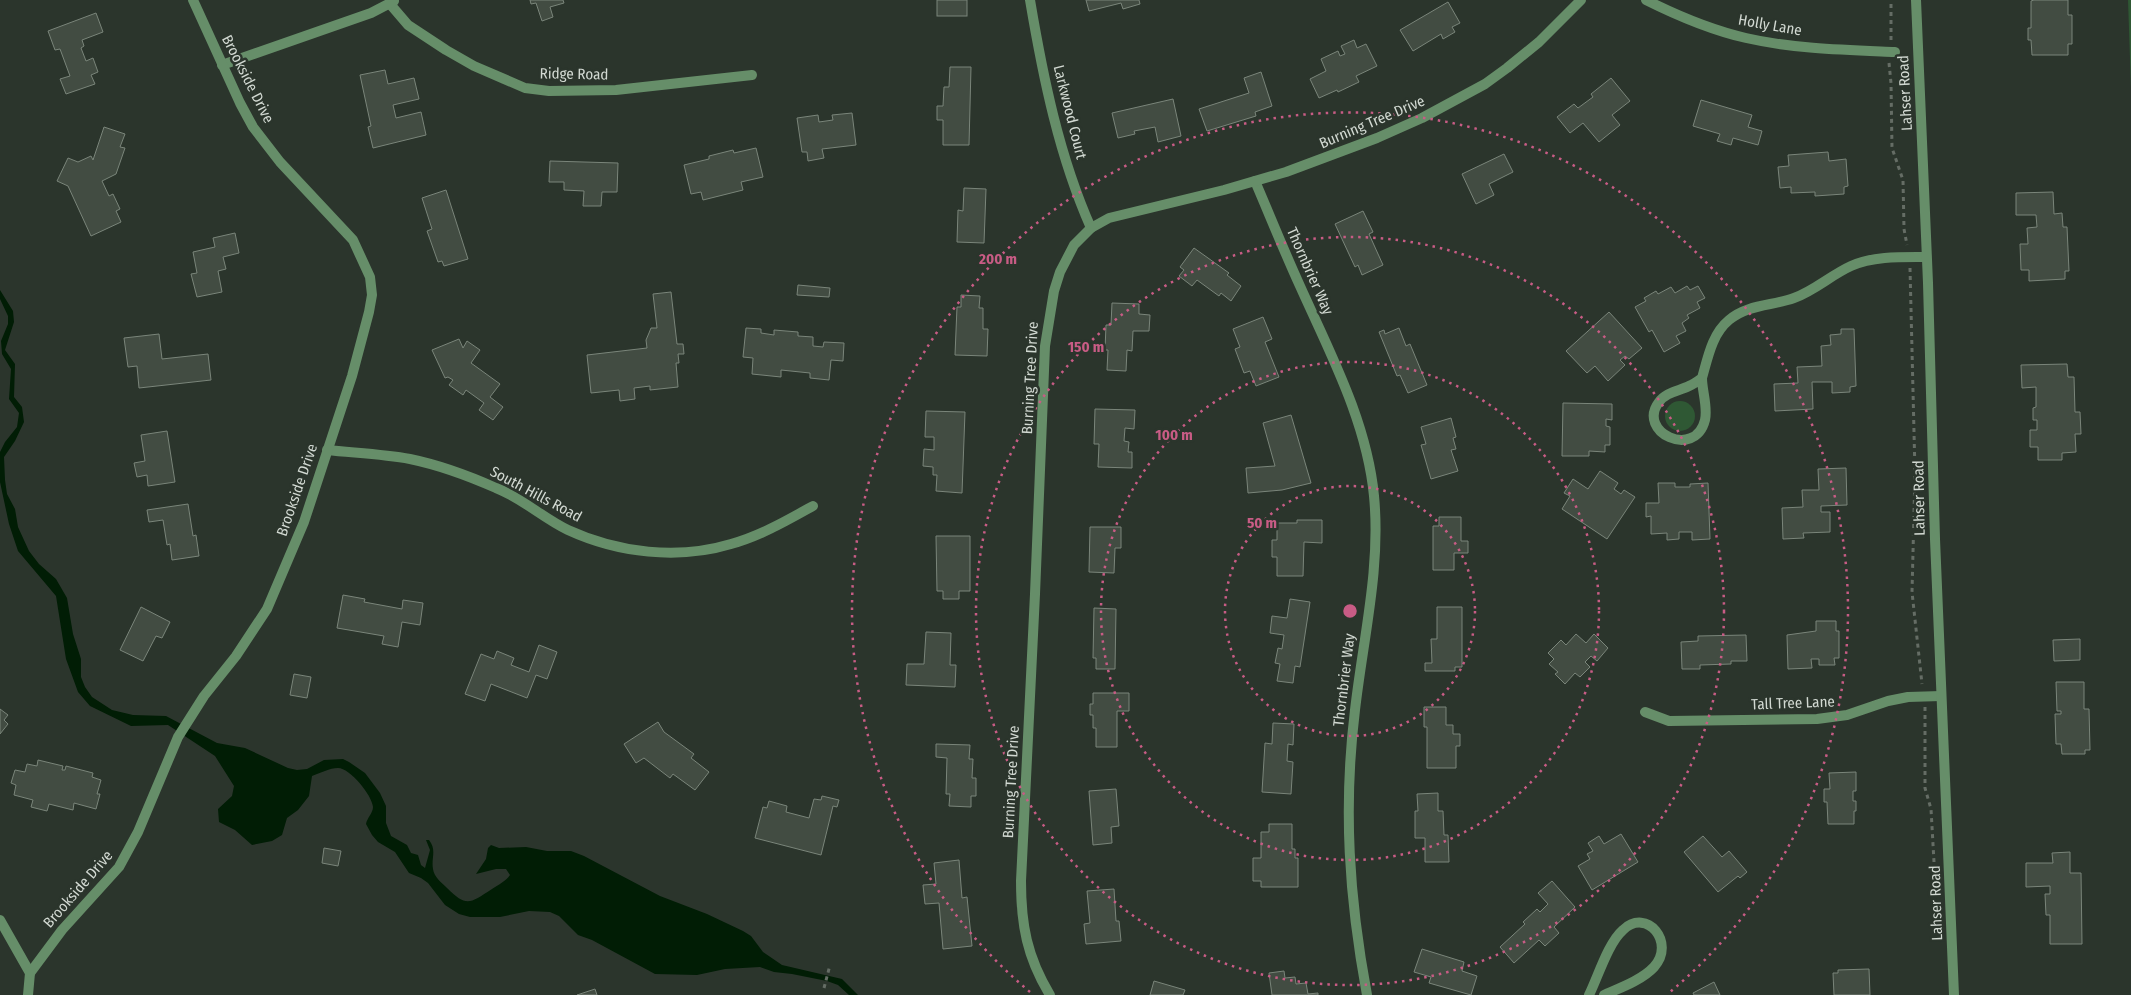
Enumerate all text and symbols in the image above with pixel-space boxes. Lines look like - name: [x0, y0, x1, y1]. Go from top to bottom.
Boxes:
- street label: Holly Lane: [1737, 11, 1803, 39]
- street label: Brookside Drive: [218, 32, 278, 126]
- street label: Lahser Road: [1894, 55, 1916, 131]
- street label: Larkwood Court: [1050, 63, 1090, 161]
- street label: Ridge Road: [539, 64, 609, 84]
- street label: Burning Tree Drive: [1317, 92, 1427, 152]
- street label: Thornbrier Way: [1283, 225, 1337, 318]
- text: 200 m: [978, 250, 1017, 268]
- street label: Burning Tree Drive: [1018, 321, 1042, 435]
- text: 150 m: [1068, 338, 1104, 356]
- text: 100 m: [1155, 426, 1193, 444]
- street label: Brookside Drive: [273, 441, 321, 539]
- street label: Lahser Road: [1909, 460, 1929, 536]
- street label: South Hills Road: [487, 462, 585, 526]
- text: 50 m: [1247, 514, 1277, 532]
- centre of rings: [1341, 602, 1359, 620]
- street label: Thornbrier Way: [1329, 632, 1359, 728]
- street label: Tall Tree Lane: [1751, 693, 1835, 713]
- street label: Burning Tree Drive: [999, 725, 1023, 839]
- street label: Brookside Drive: [40, 847, 116, 931]
- street label: Lahser Road: [1926, 865, 1946, 941]

